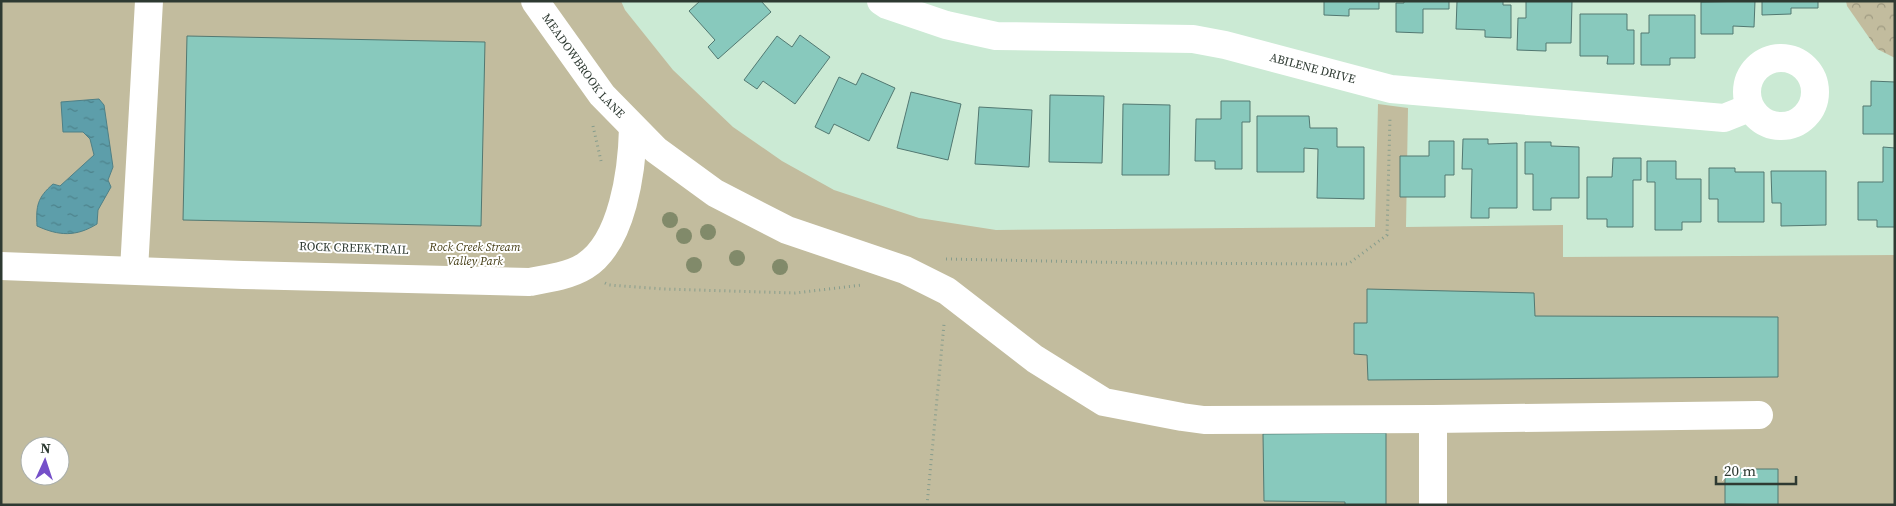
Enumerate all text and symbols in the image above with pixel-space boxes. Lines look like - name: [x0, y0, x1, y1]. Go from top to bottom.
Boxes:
- street label: MEADOWBROOK LANE: [538, 10, 628, 122]
- street label: ABILENE DRIVE: [1268, 49, 1357, 87]
- street label: ROCK CREEK TRAIL: [299, 238, 409, 258]
- park label: Rock Creek Stream Valley Park: [428, 239, 521, 269]
- north arrow: [20, 436, 70, 486]
- text: N: [40, 438, 51, 458]
- scale bar: [1716, 454, 1796, 486]
- text: 20 m: [1724, 460, 1756, 481]

